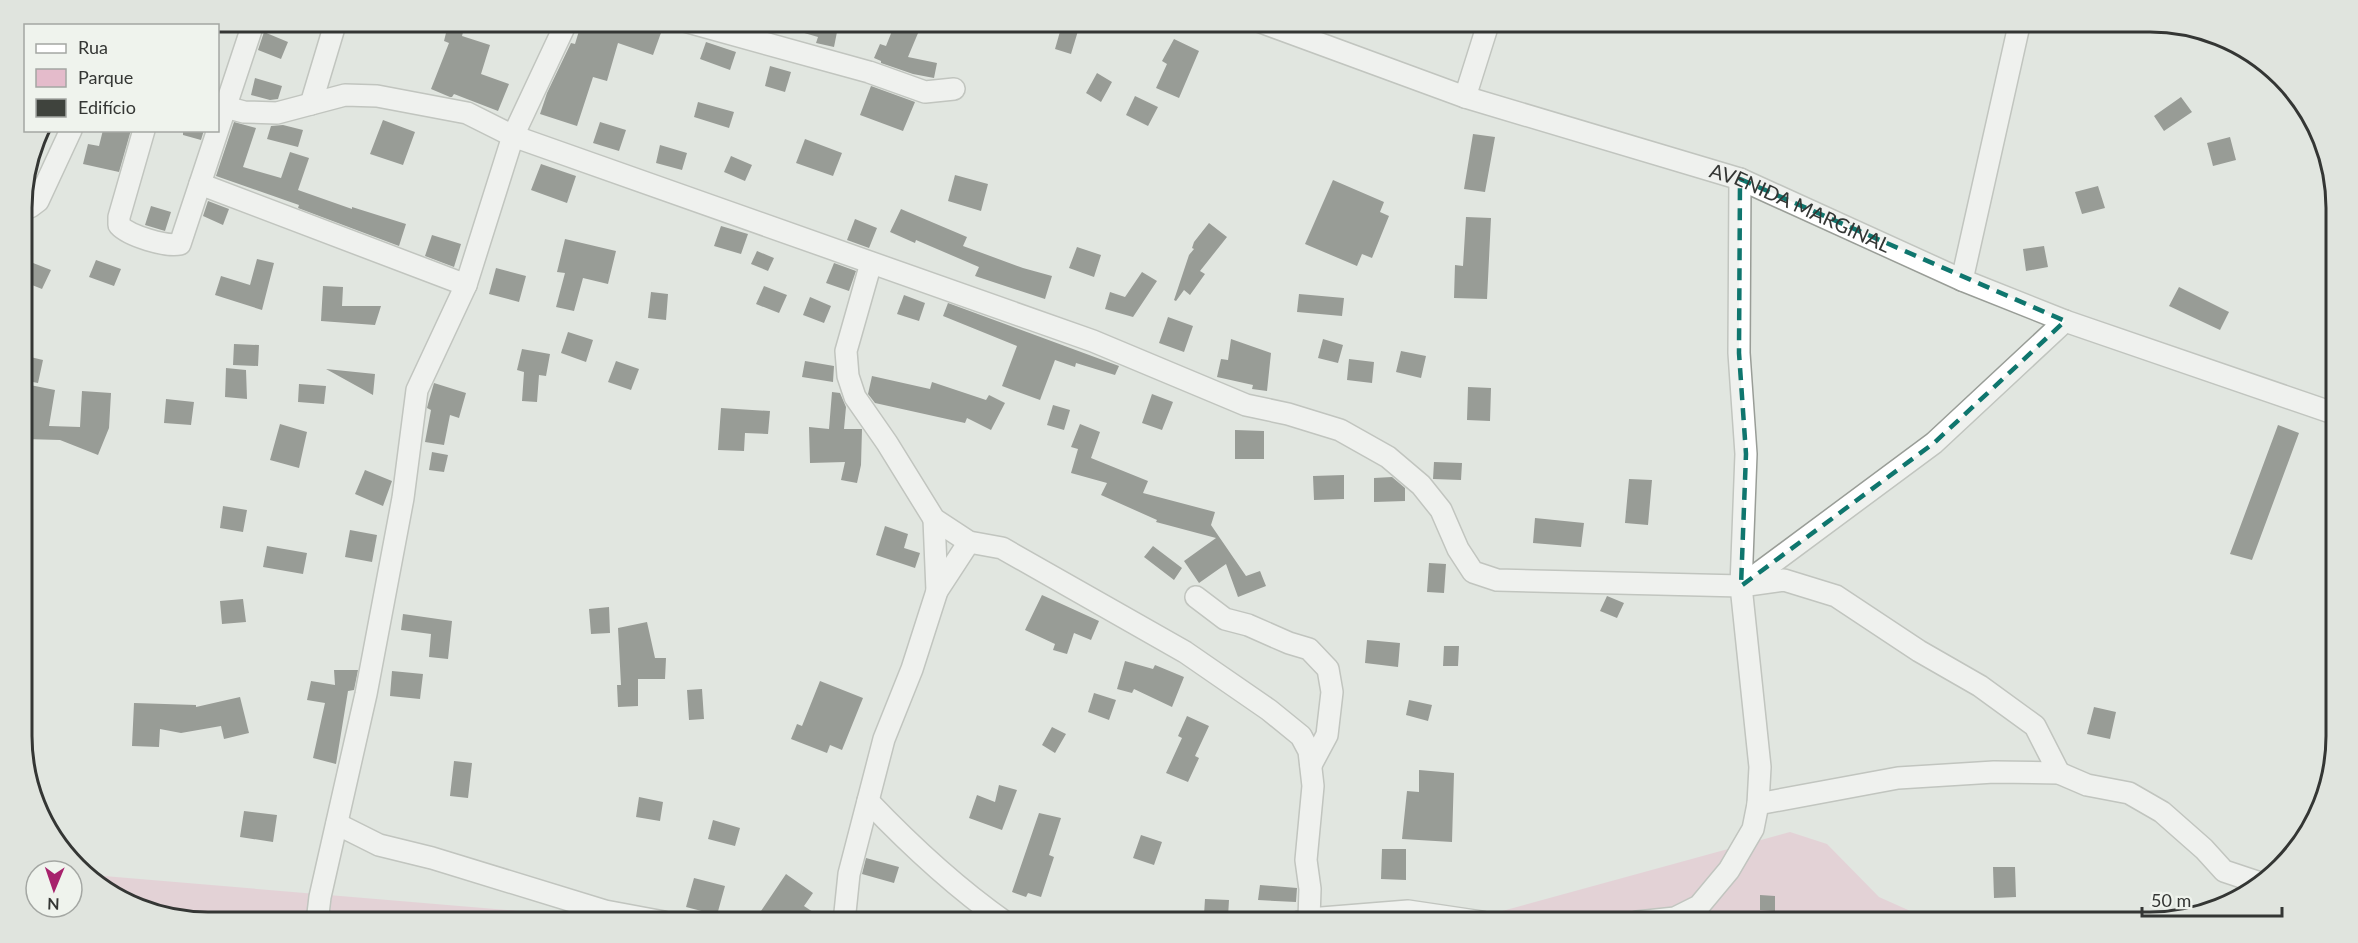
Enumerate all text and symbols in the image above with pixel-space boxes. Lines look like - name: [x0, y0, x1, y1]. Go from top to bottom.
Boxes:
- legend: [24, 24, 219, 132]
- text: Rua: [78, 36, 108, 58]
- text: Parque: [78, 66, 133, 88]
- text: Edifício: [78, 96, 136, 118]
- street label: AVENIDA MARGINAL: [1707, 158, 1895, 257]
- north arrow: [24, 859, 84, 919]
- scale bar: [2142, 880, 2282, 918]
- text: 50 m: [2151, 889, 2191, 911]
- text: N: [47, 895, 60, 914]

